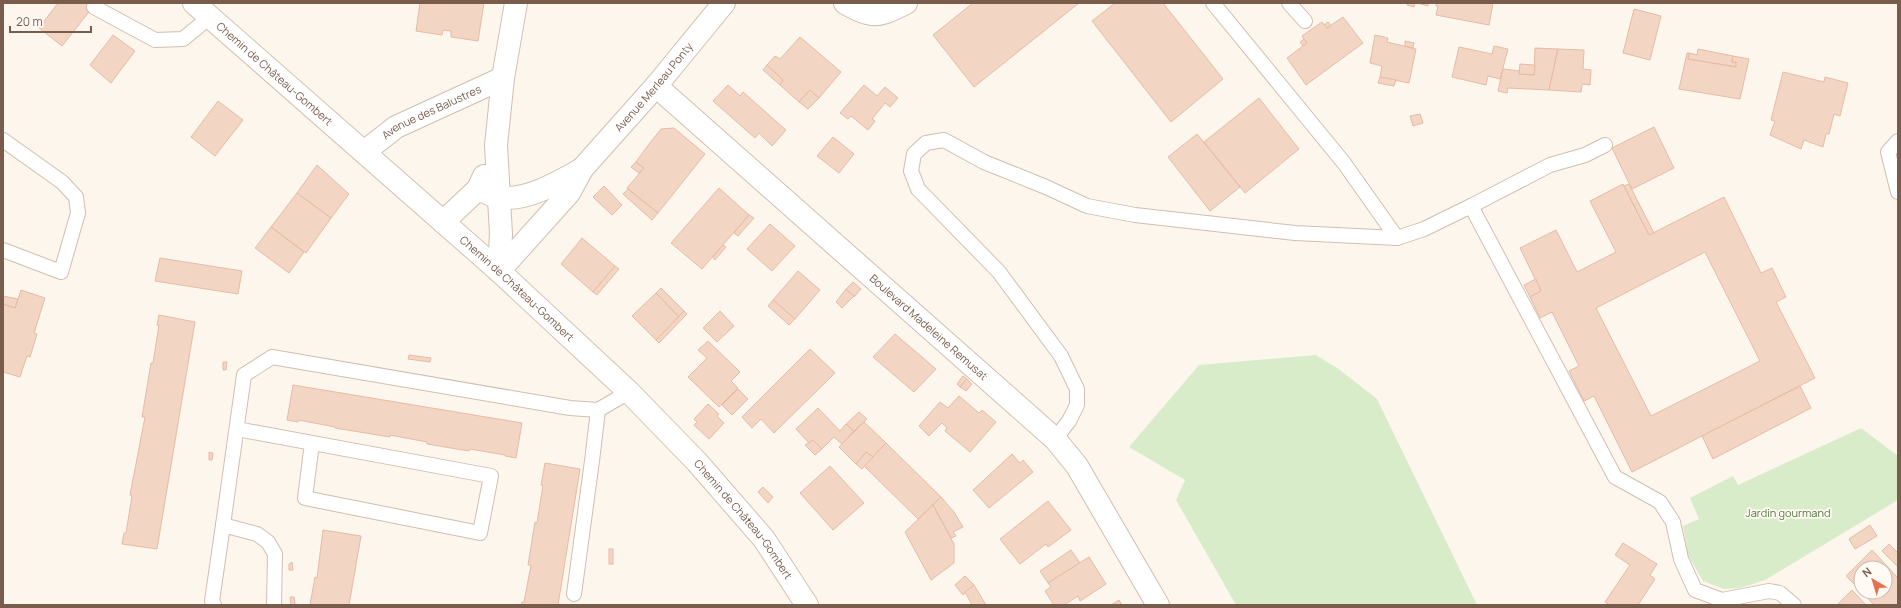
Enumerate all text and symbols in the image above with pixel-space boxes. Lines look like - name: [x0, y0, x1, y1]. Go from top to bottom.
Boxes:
- scale bar: [10, 8, 91, 34]
- text: 20 m: [16, 13, 43, 30]
- street label: Chemin de Château-Gombert: [213, 18, 336, 128]
- street label: Avenue Merleau Ponty: [611, 39, 696, 135]
- street label: Avenue des Balustres: [378, 81, 484, 142]
- street label: Chemin de Château-Gombert: [457, 232, 578, 344]
- street label: Boulevard Madeleine Remusat: [867, 270, 991, 383]
- street label: Chemin de Château-Gombert: [691, 456, 796, 582]
- park label: Jardin gourmand: [1746, 505, 1830, 520]
- north arrow: [1853, 560, 1893, 600]
- text: N: [1859, 563, 1874, 580]

